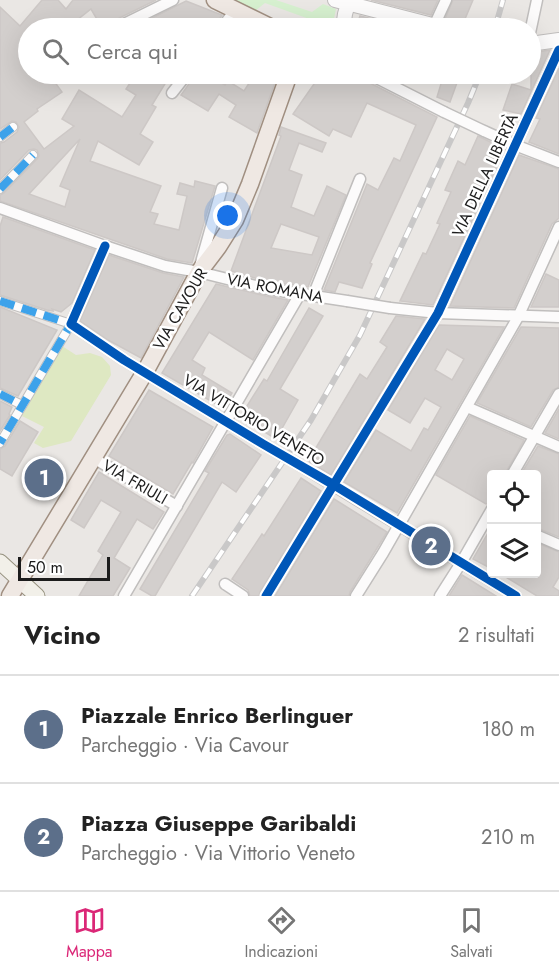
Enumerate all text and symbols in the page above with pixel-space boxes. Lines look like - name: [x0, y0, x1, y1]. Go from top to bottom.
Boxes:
- search box: [18, 18, 541, 84]
- icon: search: [39, 35, 72, 68]
- text: Cerca qui: [87, 35, 178, 67]
- street label: VIA DELLA LIBERTÀ: [446, 109, 524, 241]
- your location: [213, 201, 242, 230]
- street label: VIA CAVOUR: [147, 264, 213, 354]
- street label: VIA ROMANA: [225, 267, 326, 309]
- street label: VIA VITTORIO VENETO: [179, 369, 329, 471]
- street label: VIA FRIULI: [98, 454, 172, 510]
- pin: 1: [24, 456, 63, 500]
- map controls: [487, 470, 541, 578]
- button: locate: [487, 470, 541, 524]
- pin: 2: [412, 524, 450, 568]
- button: layers: [487, 524, 541, 578]
- scale bar: [18, 554, 110, 582]
- text: 50 m: [27, 556, 63, 579]
- text: Vicino: [24, 616, 101, 654]
- text: 2 risultati: [458, 621, 535, 650]
- text: Piazzale Enrico Berlinguer: [81, 699, 353, 731]
- text: 1: [38, 715, 49, 744]
- text: 180 m: [481, 715, 535, 744]
- text: Parcheggio · Via Cavour: [81, 731, 289, 760]
- text: Piazza Giuseppe Garibaldi: [81, 807, 356, 839]
- text: 2: [37, 823, 50, 852]
- text: 210 m: [481, 823, 535, 852]
- text: Parcheggio · Via Vittorio Veneto: [81, 839, 355, 868]
- tab: Mappa: [66, 904, 113, 963]
- tab: Indicazioni: [244, 904, 318, 963]
- tab: Salvati: [450, 904, 493, 963]

